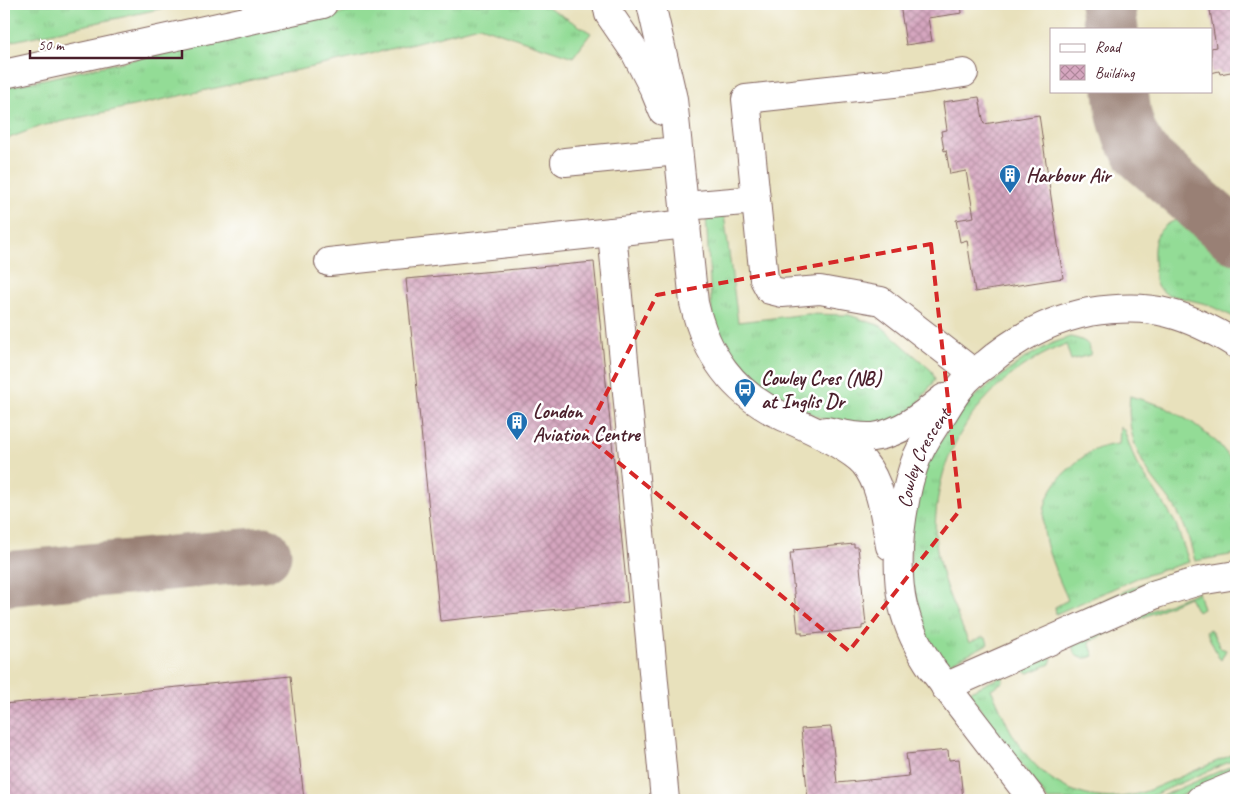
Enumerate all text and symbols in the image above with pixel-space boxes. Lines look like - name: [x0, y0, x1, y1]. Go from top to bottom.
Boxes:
- scale bar: [30, 28, 182, 60]
- legend: [1050, 28, 1212, 92]
- text: 50 m: [38, 36, 65, 55]
- text: Road: [1095, 38, 1122, 57]
- text: Building: [1095, 64, 1135, 83]
- building icon: Harbour Air: [998, 163, 1022, 194]
- place label: Harbour Air: [1026, 163, 1113, 188]
- place label: Cowley Cres (NB) at Inglis Dr: [761, 366, 882, 414]
- bus stop icon: Cowley Cres (NB) at Inglis Dr: [733, 377, 757, 408]
- place label: London Aviation Centre: [533, 399, 641, 447]
- street label: Cowley Crescent: [891, 401, 957, 510]
- building icon: London Aviation Centre: [505, 410, 529, 441]

